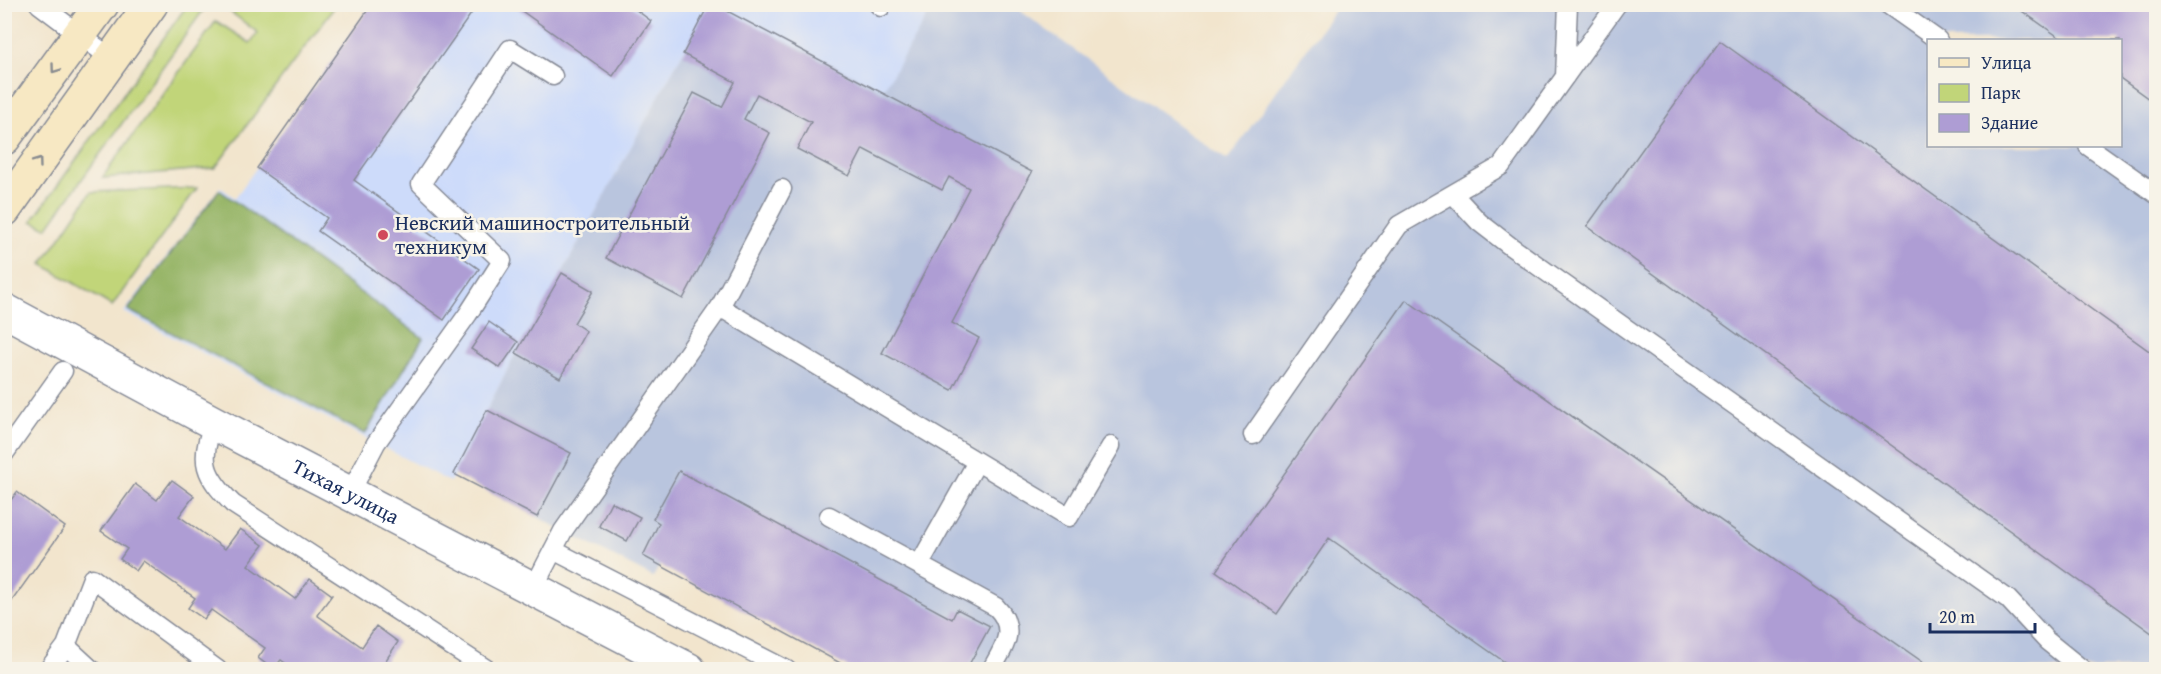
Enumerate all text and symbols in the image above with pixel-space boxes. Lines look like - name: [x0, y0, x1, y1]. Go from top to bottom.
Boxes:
- legend: [1927, 39, 2122, 147]
- text: Улица: [1981, 49, 2032, 76]
- one-way arrow: [51, 62, 62, 73]
- text: Парк: [1981, 79, 2021, 106]
- text: Здание: [1981, 109, 2038, 136]
- one-way arrow: [31, 158, 42, 169]
- place label: Невский машиностроительный техникум: [395, 207, 690, 262]
- marker: Невский машиностроительный техникум: [376, 228, 390, 242]
- street label: Тихая улица: [287, 450, 405, 532]
- scale bar: [1930, 596, 2035, 634]
- text: 20 m: [1939, 603, 1975, 630]

